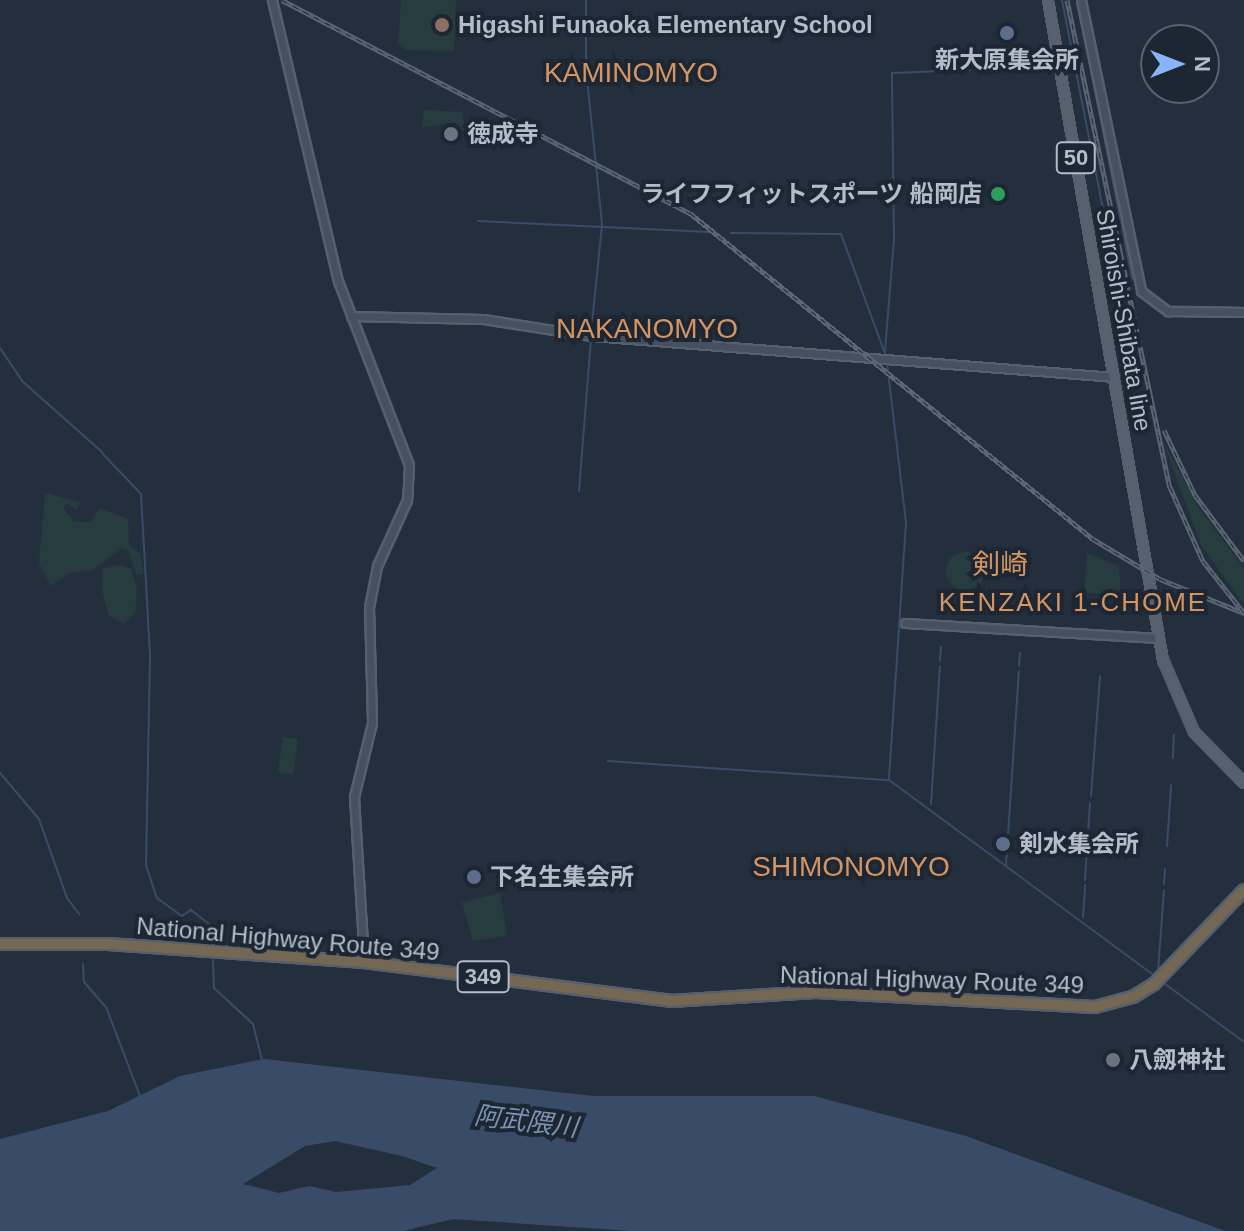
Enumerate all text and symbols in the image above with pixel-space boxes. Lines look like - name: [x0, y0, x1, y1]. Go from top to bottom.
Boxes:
- place label: Higashi Funaoka Elementary School: [458, 11, 873, 39]
- marker: Higashi Funaoka Elementary School: [433, 16, 451, 34]
- marker: 新大原集会所: [998, 24, 1016, 42]
- north arrow: [1140, 24, 1220, 104]
- place label: 新大原集会所: [935, 46, 1079, 74]
- district label: KAMINOMYO: [535, 56, 727, 90]
- text: N: [1190, 56, 1215, 72]
- place label: 徳成寺: [467, 120, 539, 148]
- marker: 徳成寺: [442, 125, 460, 143]
- road number: 50: [1054, 140, 1098, 176]
- place label: ライフフィットスポーツ 船岡店: [639, 180, 982, 208]
- marker: ライフフィットスポーツ 船岡店: [989, 185, 1007, 203]
- street label: Shiroishi-Shibata line: [1090, 206, 1158, 434]
- district label: NAKANOMYO: [547, 312, 747, 346]
- district label: 剣崎: [972, 548, 1028, 582]
- district label: KENZAKI 1-CHOME: [939, 587, 1207, 619]
- place label: 剣水集会所: [1019, 830, 1139, 858]
- marker: 剣水集会所: [994, 835, 1012, 853]
- district label: SHIMONOMYO: [742, 850, 960, 884]
- place label: 下名生集会所: [490, 863, 634, 891]
- marker: 下名生集会所: [465, 868, 483, 886]
- street label: National Highway Route 349: [135, 911, 441, 967]
- road number: 349: [455, 959, 511, 995]
- street label: National Highway Route 349: [779, 960, 1085, 1000]
- place label: 八劔神社: [1129, 1046, 1225, 1074]
- marker: 八劔神社: [1104, 1051, 1122, 1069]
- water label: 阿武隈川: [472, 1100, 580, 1144]

